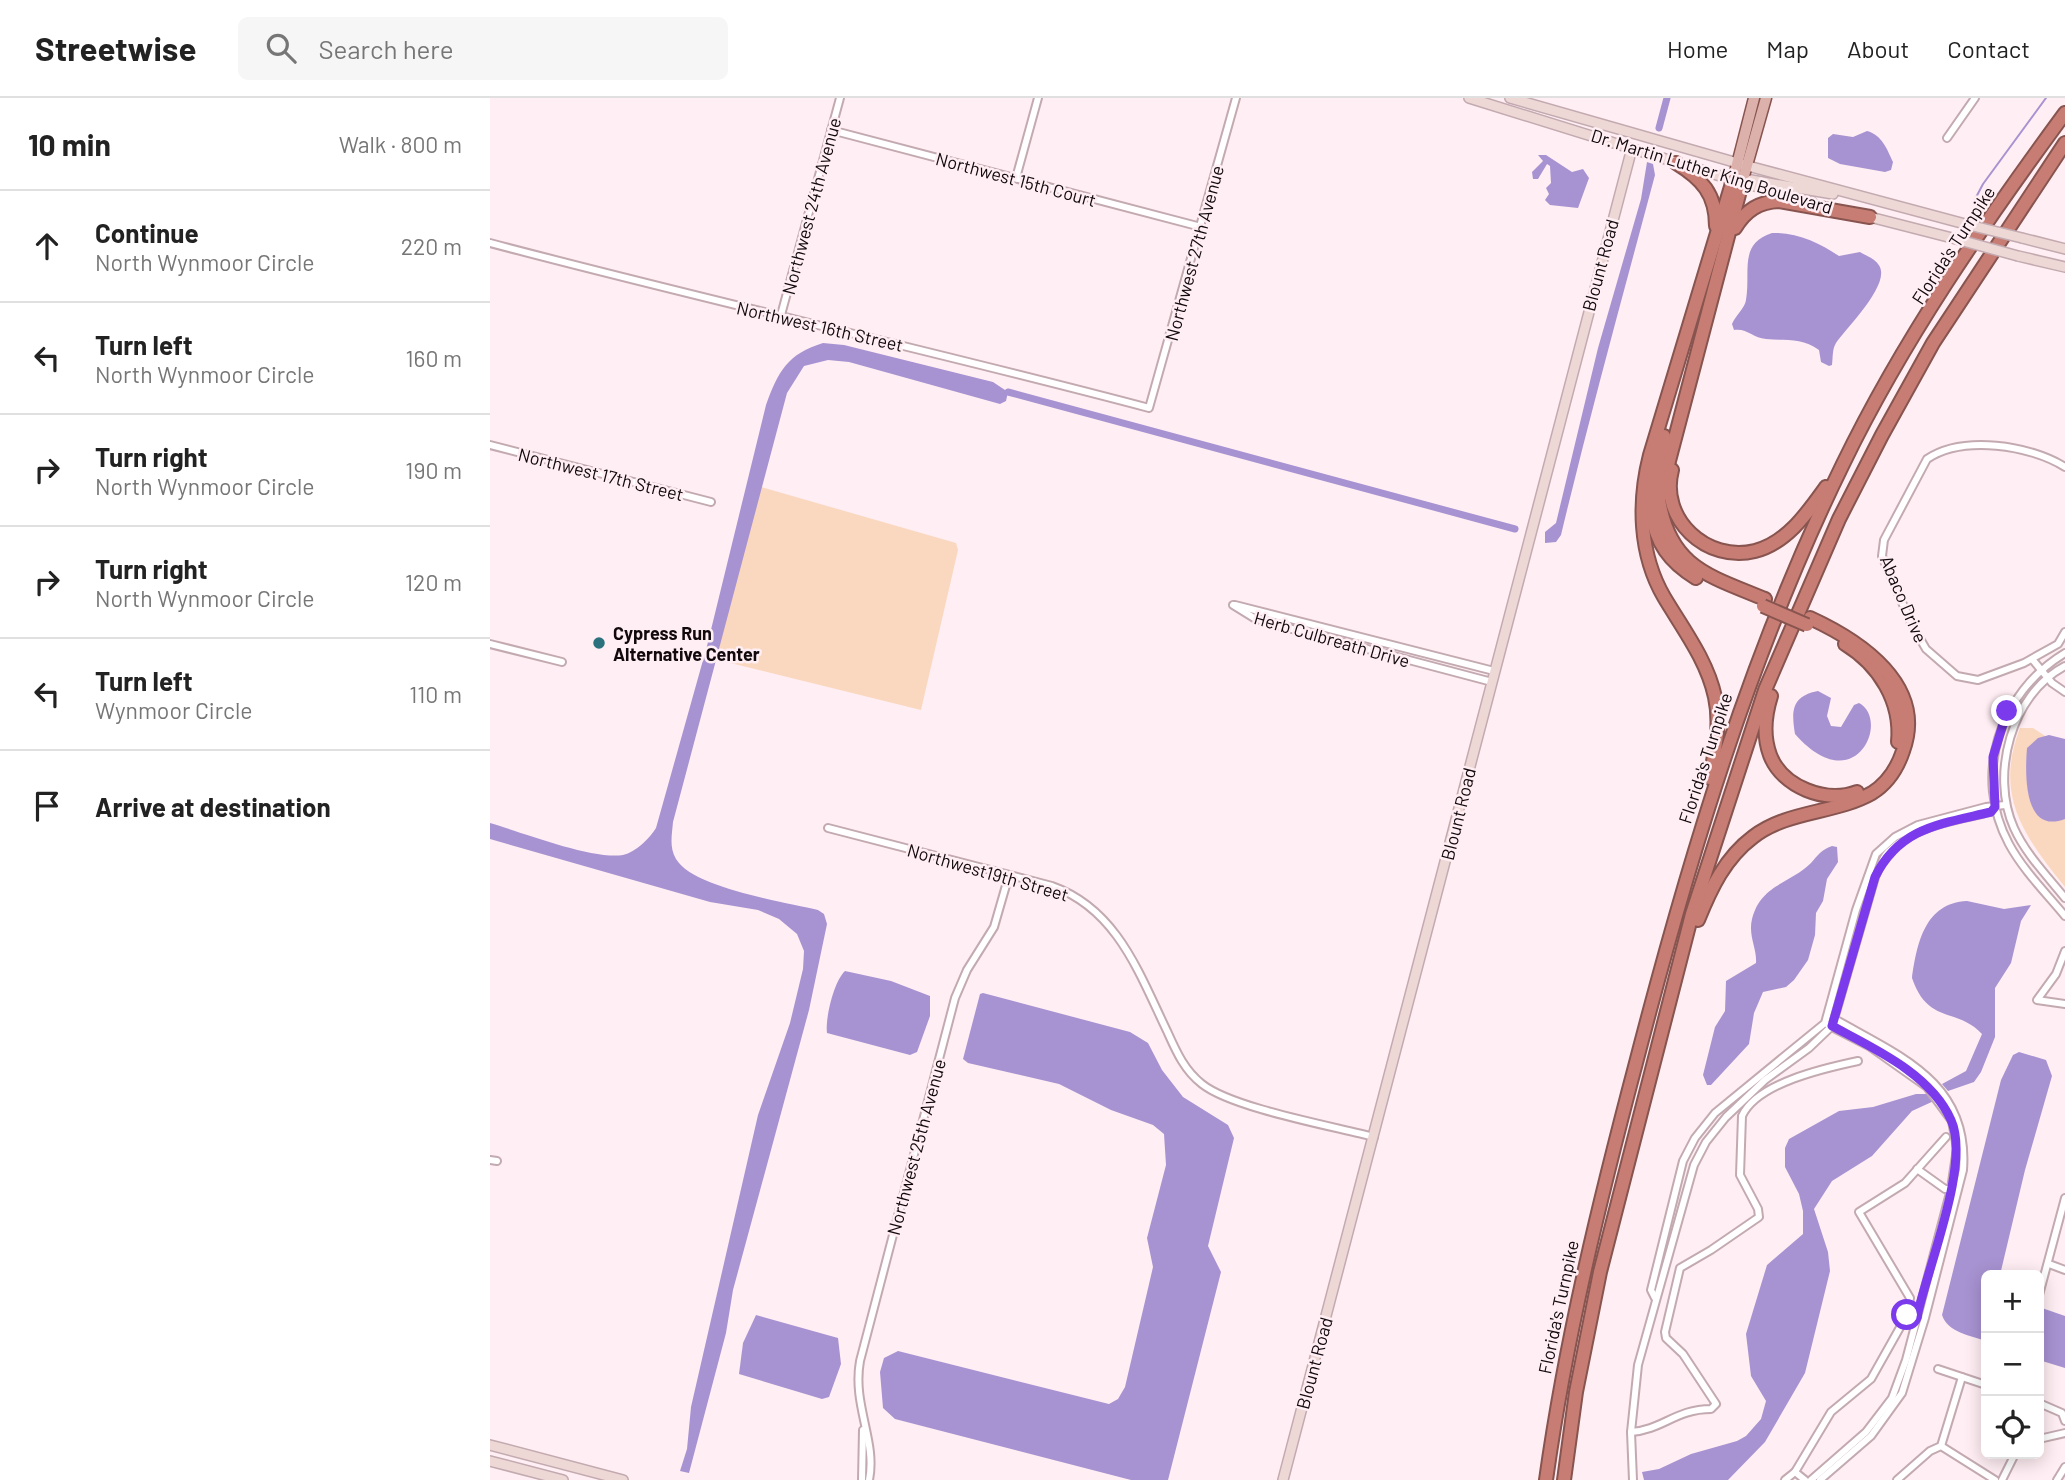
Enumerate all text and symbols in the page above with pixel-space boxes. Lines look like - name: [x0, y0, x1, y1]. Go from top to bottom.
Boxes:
- search box: [238, 17, 728, 80]
- text: Streetwise: [35, 28, 196, 68]
- icon: search: [262, 29, 300, 67]
- text: Search here: [318, 33, 454, 64]
- text: Home: [1667, 34, 1728, 63]
- text: Map: [1766, 34, 1809, 63]
- text: About: [1847, 34, 1909, 63]
- text: Contact: [1947, 34, 2030, 63]
- street label: Northwest 24th Avenue: [777, 115, 845, 297]
- street label: Dr. Martin Luther King Boulevard: [1589, 124, 1835, 218]
- text: 10 min: [28, 126, 111, 162]
- text: Walk · 800 m: [339, 130, 462, 158]
- street label: Northwest 15th Court: [934, 147, 1098, 211]
- street label: Northwest 27th Avenue: [1160, 163, 1228, 343]
- street label: Florida's Turnpike: [1907, 182, 1999, 308]
- street label: Blount Road: [1577, 216, 1623, 314]
- text: Continue: [95, 217, 199, 248]
- icon: ahead: [28, 227, 66, 265]
- text: 220 m: [401, 232, 462, 260]
- text: North Wynmoor Circle: [95, 248, 315, 276]
- street label: Northwest 16th Street: [735, 296, 905, 356]
- text: Turn left: [95, 329, 193, 360]
- icon: left: [28, 339, 66, 377]
- text: 160 m: [405, 344, 462, 372]
- text: North Wynmoor Circle: [95, 360, 315, 388]
- text: Turn right: [95, 441, 208, 472]
- street label: Northwest 17th Street: [516, 443, 686, 505]
- icon: right: [28, 451, 66, 489]
- text: 190 m: [405, 456, 462, 484]
- text: North Wynmoor Circle: [95, 472, 315, 500]
- street label: Abaco Drive: [1876, 552, 1932, 646]
- text: Turn right: [95, 553, 208, 584]
- icon: right: [28, 563, 66, 601]
- text: 120 m: [405, 568, 462, 596]
- text: North Wynmoor Circle: [95, 584, 315, 612]
- street label: Herb Culbreath Drive: [1252, 606, 1412, 672]
- place label: Cypress Run Alternative Center: [613, 622, 760, 665]
- marker: Cypress Run Alternative Center: [591, 635, 607, 651]
- text: Turn left: [95, 665, 193, 696]
- icon: left: [28, 675, 66, 713]
- text: 110 m: [409, 680, 462, 708]
- street label: Florida's Turnpike: [1673, 690, 1737, 826]
- route end: [1991, 695, 2022, 726]
- text: Wynmoor Circle: [95, 696, 252, 724]
- street label: Blount Road: [1436, 765, 1480, 863]
- icon: arrive: [28, 787, 66, 825]
- text: Arrive at destination: [95, 791, 331, 822]
- street label: Northwest19th Street: [905, 838, 1071, 906]
- street label: Northwest 25th Avenue: [882, 1056, 950, 1238]
- street label: Florida's Turnpike: [1533, 1238, 1583, 1376]
- map controls: [1981, 1270, 2044, 1459]
- button: +: [1981, 1270, 2044, 1333]
- route start: [1891, 1299, 1922, 1330]
- street label: Blount Road: [1291, 1314, 1337, 1412]
- button: −: [1981, 1333, 2044, 1396]
- button: locate: [1981, 1396, 2044, 1459]

